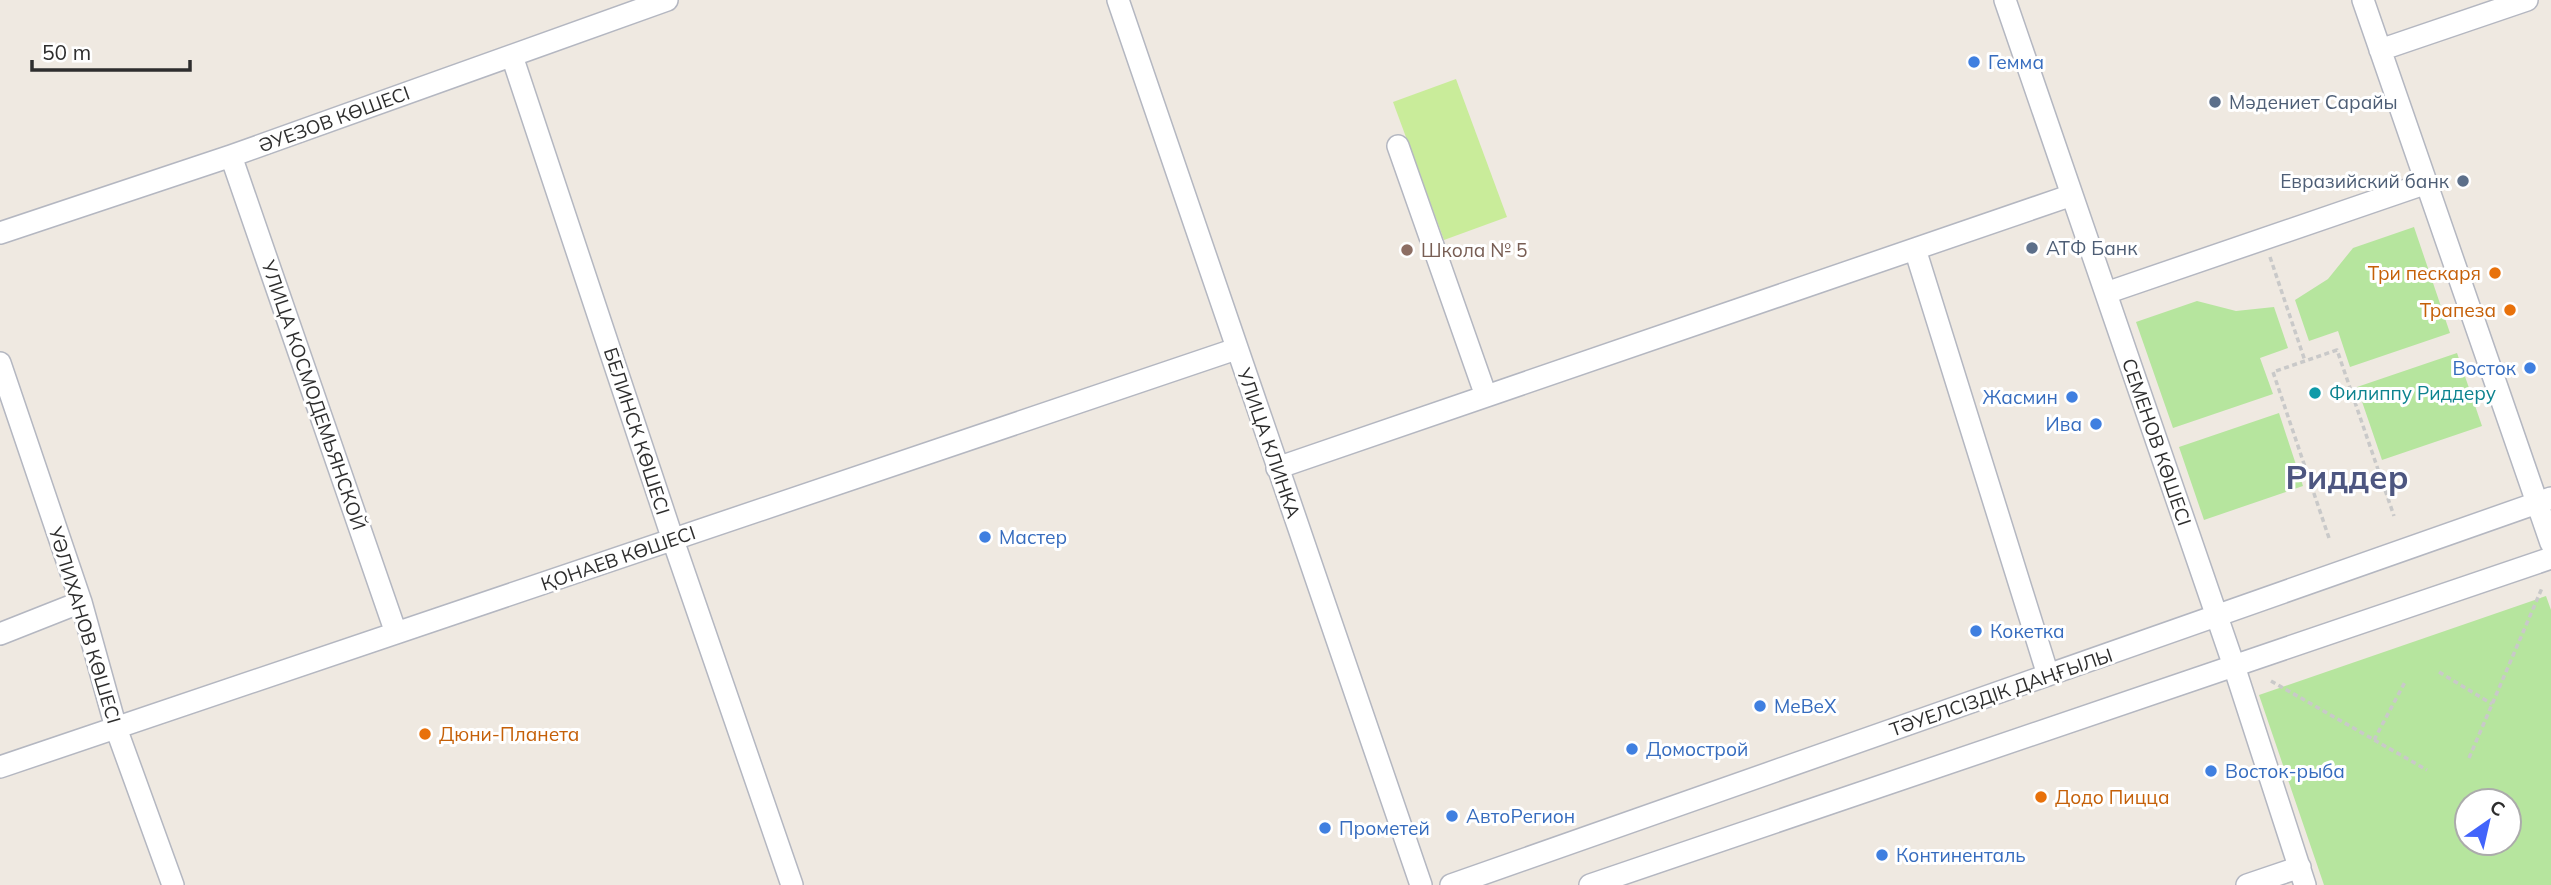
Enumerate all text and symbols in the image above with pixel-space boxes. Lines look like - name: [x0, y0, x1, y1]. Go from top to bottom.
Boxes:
- scale bar: [32, 28, 189, 72]
- text: 50 m: [42, 39, 91, 65]
- place label: Гемма: [1988, 50, 2044, 74]
- marker: Гемма: [1966, 54, 1982, 70]
- street label: ӘУЕЗОВ КӨШЕСІ: [255, 80, 413, 158]
- place label: Мәдениет Сарайы: [2229, 90, 2398, 114]
- marker: Мәдениет Сарайы: [2207, 94, 2223, 110]
- place label: Евразийский банк: [2280, 169, 2450, 193]
- marker: Евразийский банк: [2455, 173, 2471, 189]
- place label: АТФ Банк: [2046, 236, 2138, 260]
- place label: Школа № 5: [1421, 238, 1527, 262]
- marker: АТФ Банк: [2024, 240, 2040, 256]
- marker: Школа № 5: [1399, 242, 1415, 258]
- street label: УЛИЦА КОСМОДЕМЬЯНСКОЙ: [256, 256, 371, 533]
- place label: Три пескаря: [2368, 261, 2481, 285]
- marker: Три пескаря: [2487, 265, 2503, 281]
- place label: Трапеза: [2420, 298, 2496, 322]
- marker: Трапеза: [2502, 302, 2518, 318]
- street label: БЕЛИНСК КӨШЕСІ: [599, 344, 675, 518]
- street label: СЕМЕНОВ КӨШЕСІ: [2117, 355, 2197, 529]
- place label: Восток: [2453, 356, 2517, 380]
- marker: Восток: [2522, 360, 2538, 376]
- street label: УЛИЦА КЛИНКА: [1232, 364, 1306, 521]
- place label: Филиппу Риддеру: [2329, 381, 2496, 405]
- place label: Жасмин: [1982, 385, 2058, 409]
- marker: Филиппу Риддеру: [2307, 385, 2323, 401]
- marker: Жасмин: [2064, 389, 2080, 405]
- place label: Ива: [2046, 412, 2082, 436]
- marker: Ива: [2088, 416, 2104, 432]
- district label: Риддер: [2285, 456, 2409, 497]
- street label: ҚОНАЕВ КӨШЕСІ: [538, 520, 698, 596]
- street label: УӘЛИХАНОВ КӨШЕСІ: [43, 523, 126, 726]
- place label: Мастер: [999, 525, 1067, 549]
- marker: Мастер: [977, 529, 993, 545]
- place label: Кокетка: [1990, 619, 2065, 643]
- marker: Кокетка: [1968, 623, 1984, 639]
- street label: ТӘУЕЛСІЗДІК ДАҢҒЫЛЫ: [1886, 643, 2116, 741]
- place label: MeBeX: [1774, 694, 1837, 718]
- marker: MeBeX: [1752, 698, 1768, 714]
- place label: Дюни-Планета: [439, 722, 579, 746]
- marker: Дюни-Планета: [417, 726, 433, 742]
- place label: Домострой: [1646, 737, 1748, 761]
- marker: Домострой: [1624, 741, 1640, 757]
- place label: Восток-рыба: [2225, 759, 2345, 783]
- marker: Восток-рыба: [2203, 763, 2219, 779]
- place label: Додо Пицца: [2055, 785, 2169, 809]
- north arrow: [2453, 787, 2523, 857]
- marker: Додо Пицца: [2033, 789, 2049, 805]
- text: С: [2485, 794, 2510, 821]
- place label: АвтоРегион: [1466, 804, 1575, 828]
- marker: АвтоРегион: [1444, 808, 1460, 824]
- place label: Прометей: [1339, 816, 1430, 840]
- marker: Прометей: [1317, 820, 1333, 836]
- place label: Континенталь: [1896, 843, 2026, 867]
- marker: Континенталь: [1874, 847, 1890, 863]

